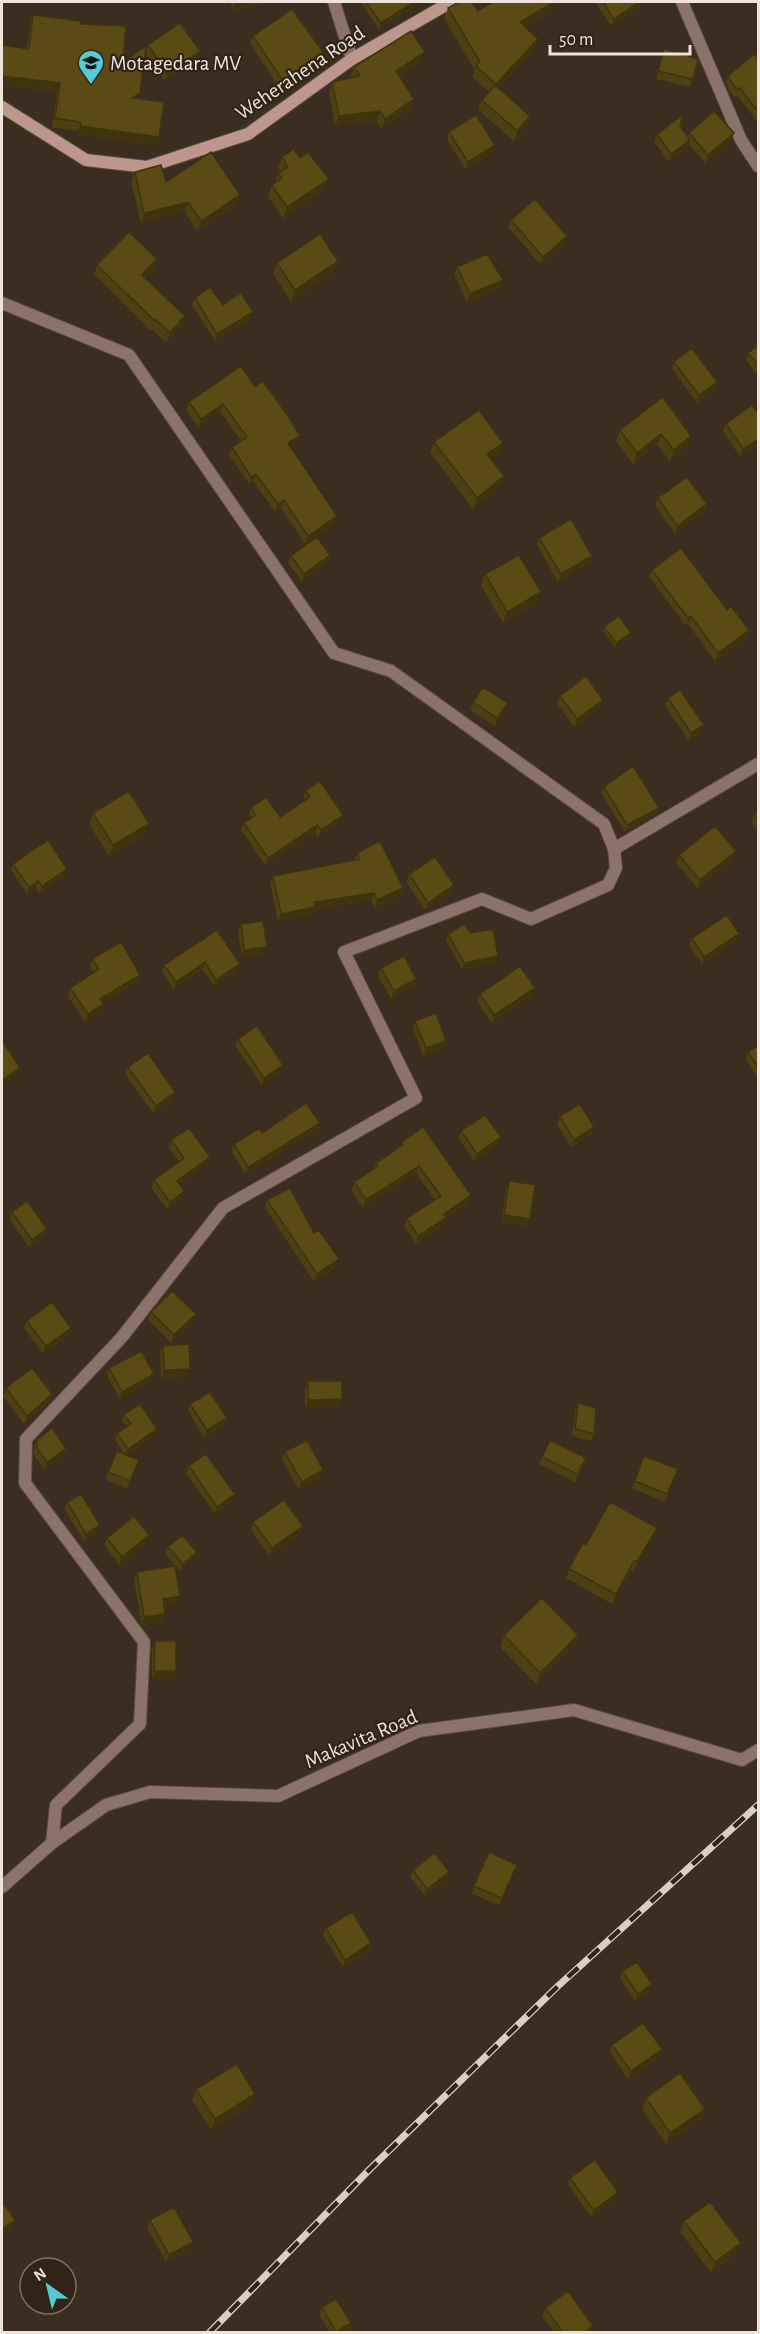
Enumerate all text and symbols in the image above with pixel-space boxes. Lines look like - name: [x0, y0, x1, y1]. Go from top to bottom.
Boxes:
- scale bar: [550, 18, 690, 56]
- street label: Weherahena Road: [232, 22, 368, 124]
- text: 50 m: [559, 31, 593, 49]
- school or university icon: Motagedara MV: [76, 48, 106, 86]
- place label: Motagedara MV: [110, 53, 241, 74]
- street label: Makavita Road: [302, 1706, 421, 1772]
- north arrow: [18, 2256, 78, 2316]
- text: N: [31, 2265, 49, 2284]

